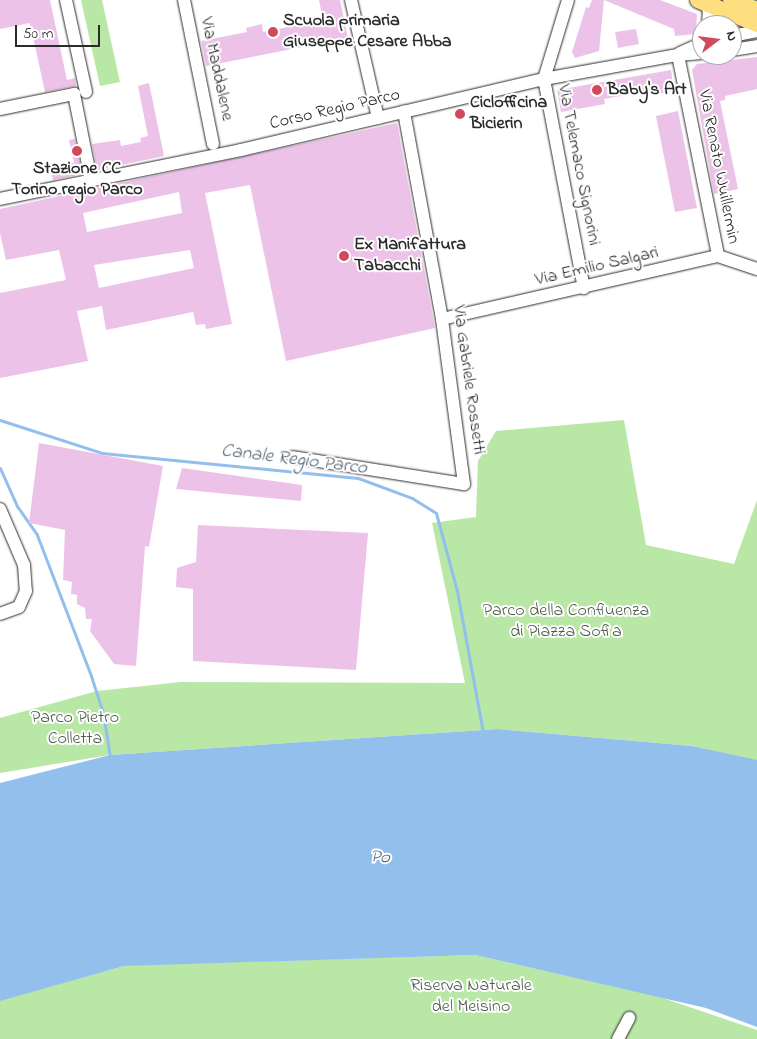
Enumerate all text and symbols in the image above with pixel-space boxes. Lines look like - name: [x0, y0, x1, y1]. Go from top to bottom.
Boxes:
- place label: Scuola primaria Giuseppe Cesare Abba: [283, 11, 451, 54]
- scale bar: [18, 15, 102, 47]
- street label: Via Maddalene: [194, 15, 238, 123]
- north arrow: [692, 15, 742, 65]
- text: 50 m: [23, 23, 53, 45]
- marker: Scuola primaria Giuseppe Cesare Abba: [267, 26, 279, 38]
- text: N: [720, 29, 742, 44]
- place label: Baby's Art: [607, 79, 687, 101]
- street label: Via Telemaco Signorini: [552, 82, 604, 248]
- marker: Baby's Art: [591, 84, 603, 96]
- street label: Corso Regio Parco: [268, 85, 402, 135]
- street label: Via Renato Wuillermin: [692, 88, 744, 246]
- place label: Ciclofficina Bicierin: [470, 93, 547, 136]
- marker: Ciclofficina Bicierin: [454, 108, 466, 120]
- marker: Stazione CC Torino regio Parco: [71, 145, 83, 157]
- place label: Stazione CC Torino regio Parco: [11, 159, 143, 202]
- place label: Ex Manifattura Tabacchi: [354, 235, 466, 278]
- street label: Via Emilio Salgari: [533, 242, 661, 292]
- marker: Ex Manifattura Tabacchi: [338, 250, 350, 262]
- street label: Via Gabriele Rossetti: [447, 304, 489, 456]
- water label: Canale Regio Parco: [220, 440, 368, 480]
- park label: Parco della Confluenza di Piazza Sofia: [483, 601, 649, 644]
- park label: Parco Pietro Colletta: [31, 708, 119, 751]
- water label: Po: [370, 846, 390, 870]
- park label: Riserva Naturale del Meisino: [410, 976, 532, 1019]

